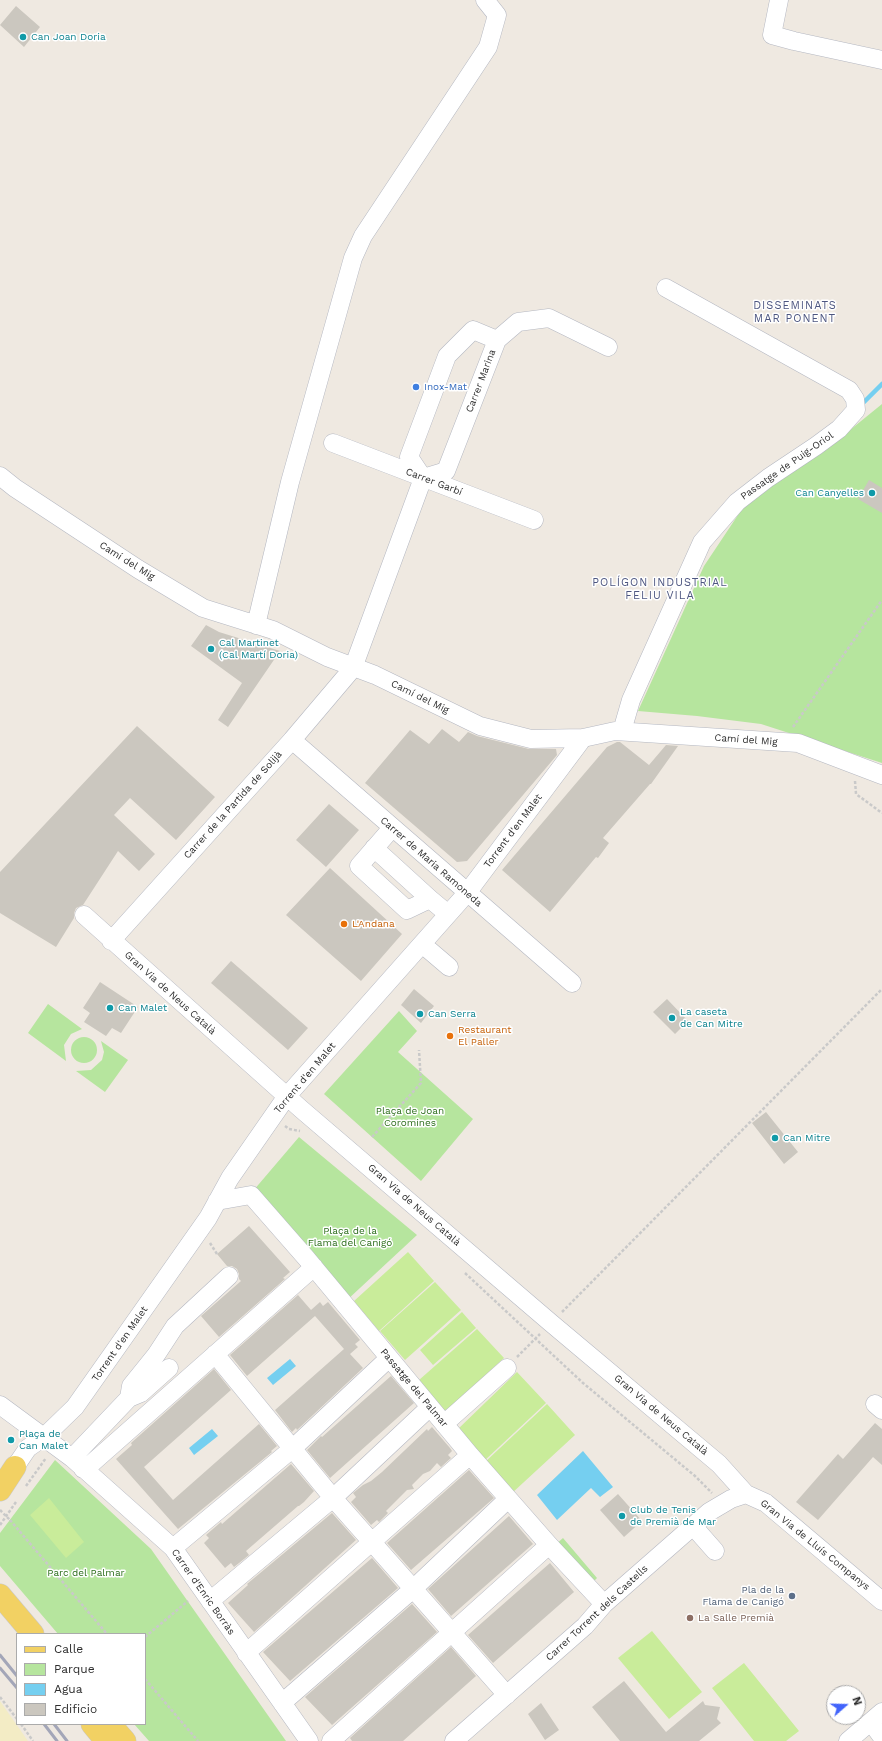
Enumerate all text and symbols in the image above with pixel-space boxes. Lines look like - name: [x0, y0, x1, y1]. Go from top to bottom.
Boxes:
- place label: Can Joan Doria: [31, 31, 106, 43]
- marker: Can Joan Doria: [18, 32, 28, 42]
- district label: DISSEMINATS MAR PONENT: [753, 299, 837, 325]
- street label: Carrer Marina: [463, 348, 499, 414]
- place label: Inox-Mat: [424, 381, 467, 393]
- marker: Inox-Mat: [411, 382, 421, 392]
- street label: Passatge de Puig-Oriol: [738, 429, 836, 503]
- street label: Carrer Garbí: [404, 466, 464, 498]
- place label: Can Canyelles: [795, 487, 864, 499]
- marker: Can Canyelles: [867, 488, 877, 498]
- street label: Camí del Mig: [97, 539, 157, 583]
- district label: POLÍGON INDUSTRIAL FELIU VILA: [592, 576, 728, 602]
- place label: Cal Martinet (Cal Martí Doria): [219, 637, 298, 660]
- marker: Cal Martinet (Cal Martí Doria): [206, 644, 216, 654]
- street label: Camí del Mig: [389, 678, 451, 716]
- street label: Camí del Mig: [714, 732, 778, 748]
- street label: Carrer de la Partida de Solijà: [181, 749, 285, 861]
- street label: Torrent d'en Malet: [481, 792, 545, 870]
- street label: Carrer de Maria Ramoneda: [378, 815, 484, 909]
- place label: L'Andana: [352, 918, 395, 930]
- marker: L'Andana: [339, 919, 349, 929]
- street label: Gran Via de Neus Català: [122, 949, 218, 1037]
- place label: Can Malet: [118, 1002, 167, 1014]
- marker: Can Malet: [105, 1003, 115, 1013]
- place label: La caseta de Can Mitre: [680, 1006, 743, 1030]
- place label: Can Serra: [428, 1008, 476, 1020]
- marker: Can Serra: [415, 1009, 425, 1019]
- marker: La caseta de Can Mitre: [667, 1013, 677, 1023]
- place label: Restaurant El Paller: [458, 1024, 511, 1048]
- marker: Restaurant El Paller: [445, 1031, 455, 1041]
- street label: Torrent d'en Malet: [272, 1040, 338, 1116]
- park label: Plaça de Joan Coromines: [376, 1105, 444, 1128]
- place label: Can Mitre: [783, 1132, 830, 1144]
- marker: Can Mitre: [770, 1133, 780, 1143]
- street label: Gran Via de Neus Català: [365, 1161, 463, 1249]
- park label: Plaça de la Flama del Canigó: [308, 1225, 392, 1248]
- street label: Torrent d'en Malet: [90, 1304, 150, 1384]
- street label: Passatge del Palmar: [378, 1346, 450, 1430]
- street label: Gran Via de Neus Català: [612, 1372, 710, 1458]
- place label: Plaça de Can Malet: [19, 1428, 68, 1452]
- marker: Plaça de Can Malet: [6, 1435, 16, 1445]
- street label: Gran Via de Lluís Companys: [758, 1497, 872, 1593]
- place label: Club de Tenis de Premià de Mar: [630, 1504, 716, 1528]
- marker: Club de Tenis de Premià de Mar: [617, 1511, 627, 1521]
- street label: Carrer d'Enric Borràs: [169, 1547, 237, 1637]
- street label: Carrer Torrent dels Castells: [543, 1563, 651, 1663]
- park label: Parc del Palmar: [47, 1567, 125, 1579]
- place label: Pla de la Flama de Canigó: [702, 1584, 784, 1608]
- marker: Pla de la Flama de Canigó: [787, 1591, 797, 1601]
- place label: La Salle Premià: [698, 1612, 774, 1624]
- marker: La Salle Premià: [685, 1613, 695, 1623]
- legend: [16, 1633, 146, 1725]
- text: Calle: [54, 1642, 83, 1656]
- text: Parque: [54, 1662, 95, 1676]
- text: Agua: [54, 1682, 83, 1696]
- north arrow: [826, 1685, 866, 1725]
- text: N: [849, 1695, 864, 1707]
- text: Edificio: [54, 1702, 97, 1716]

